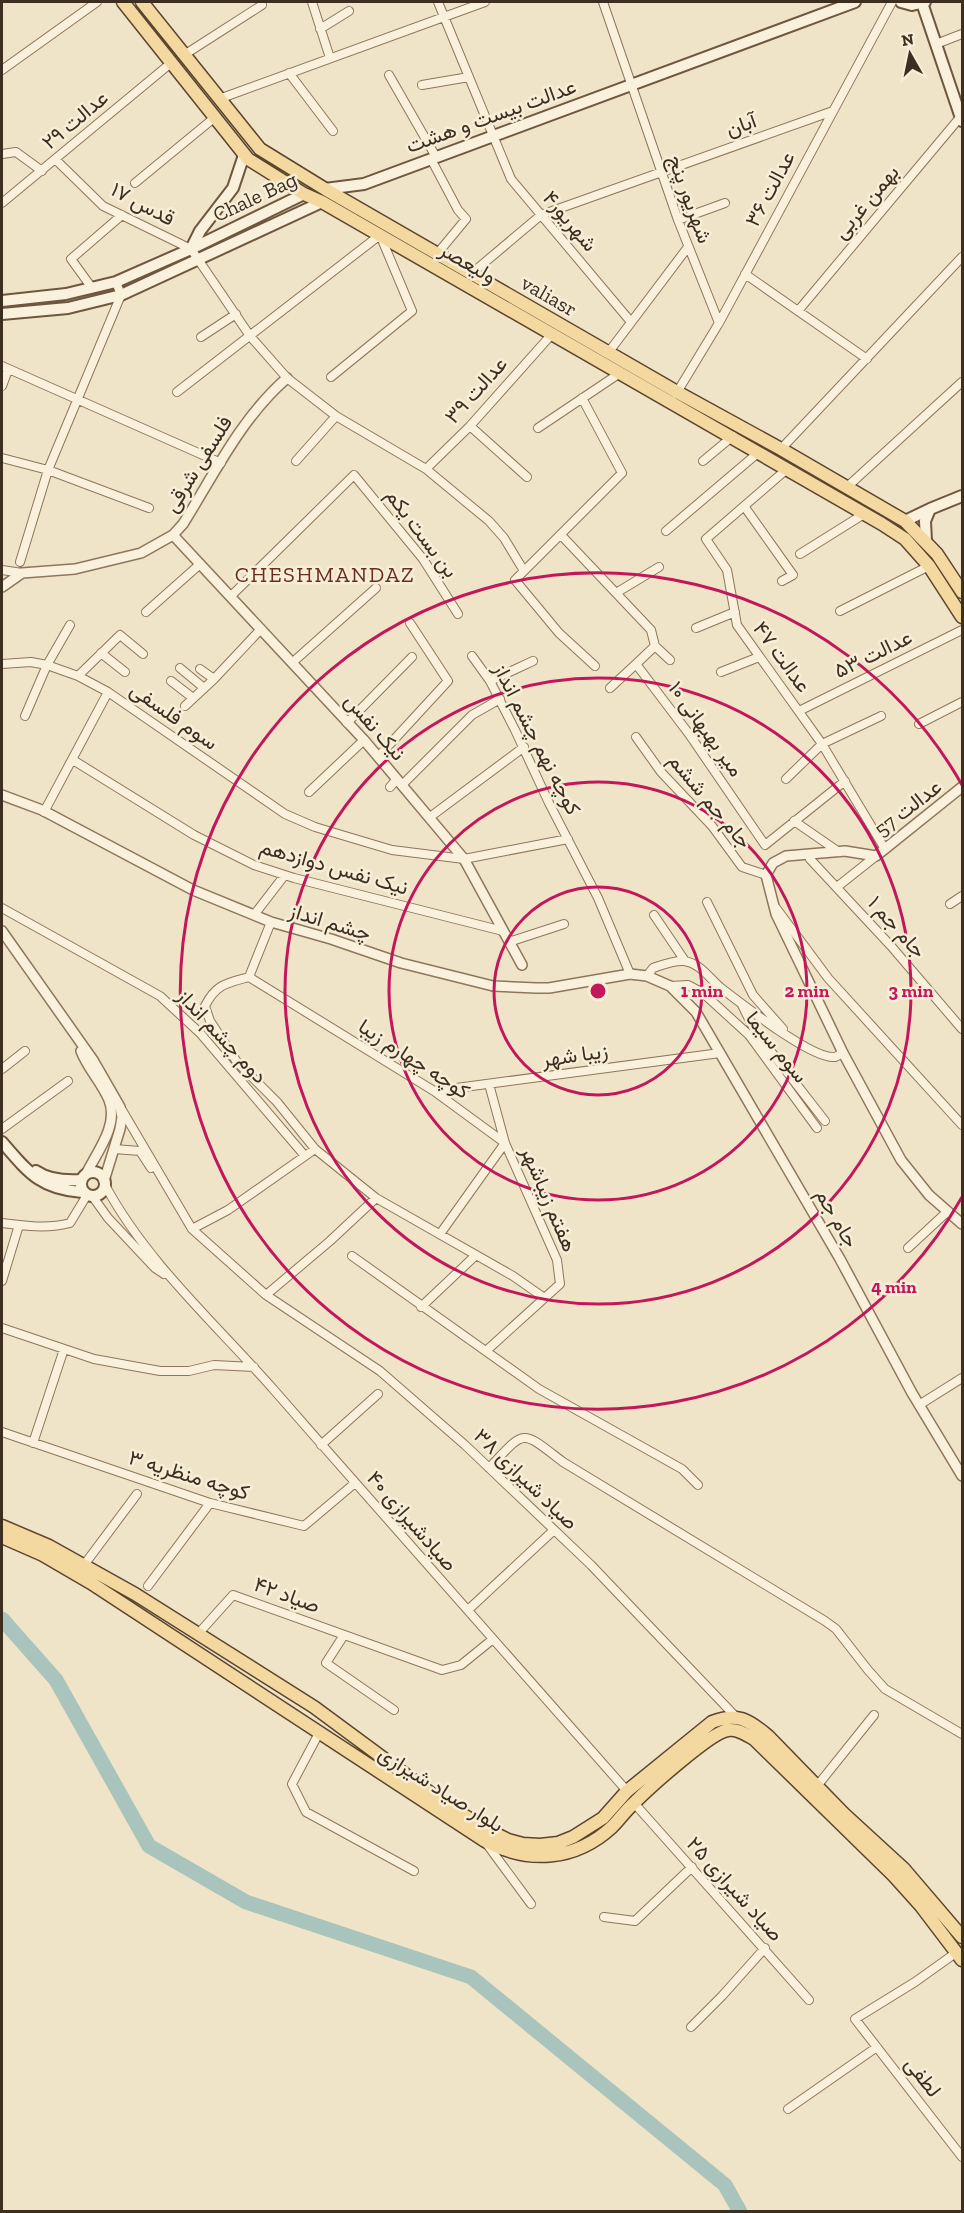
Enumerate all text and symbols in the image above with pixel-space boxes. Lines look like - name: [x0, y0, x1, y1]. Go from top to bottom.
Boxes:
- north arrow: [880, 24, 940, 84]
- text: N: [900, 29, 915, 50]
- street label: عدالت بیست و هشت: [402, 73, 580, 159]
- street label: عدالت ۲۹: [37, 85, 113, 154]
- street label: آبان: [722, 107, 762, 142]
- street label: عدالت ۳۶: [739, 147, 800, 231]
- street label: شهریور پنج: [661, 151, 718, 247]
- street label: بهمن غربی: [827, 160, 905, 244]
- street label: Chale Bag: [209, 166, 301, 227]
- street label: قدس ۱۷: [107, 176, 179, 231]
- street label: شهریور۴: [537, 185, 603, 257]
- street label: ولیعصر: [434, 236, 501, 290]
- street label: valiasr: [517, 270, 582, 322]
- street label: عدالت ۳۹: [439, 351, 512, 428]
- street label: فلسفی شرقی: [158, 411, 238, 517]
- street label: بن بست یکم: [379, 483, 464, 583]
- district label: CHESHMANDAZ: [235, 561, 415, 588]
- street label: عدالت ۴۷: [748, 616, 817, 697]
- street label: عدالت ۵۳: [830, 624, 916, 683]
- street label: کوچه نهم چشم انداز: [486, 658, 586, 820]
- street label: سوم فلسفی: [125, 676, 223, 757]
- street label: ۱۰ میر بهبهانی: [663, 676, 749, 782]
- street label: نیک نفس: [340, 688, 411, 765]
- street label: جام جم ششم: [662, 748, 757, 855]
- street label: عدالت 57: [869, 774, 946, 841]
- street label: نیک نفس دوازدهم: [257, 833, 411, 902]
- street label: ۱ جام جم: [861, 890, 932, 964]
- street label: چشم انداز: [285, 897, 374, 948]
- text: 1 min: [681, 980, 724, 1002]
- text: 2 min: [785, 980, 830, 1002]
- text: 3 min: [889, 980, 934, 1002]
- centre of rings: [588, 981, 608, 1001]
- street label: دوم چشم انداز: [170, 982, 273, 1090]
- street label: سوم سیما: [739, 1006, 814, 1089]
- street label: کوچه چهارم زیبا: [353, 1013, 475, 1106]
- street label: زیبا شهر: [539, 1038, 610, 1073]
- street label: هفتم زیباشهر: [514, 1141, 583, 1256]
- street label: جام جم: [809, 1184, 864, 1253]
- text: 4 min: [871, 1276, 917, 1298]
- street label: صیاد شیرازی ۳۸: [468, 1423, 584, 1535]
- street label: کوچه منظریه ۳: [125, 1444, 253, 1507]
- street label: ۴۰ صیادشیرازی: [361, 1465, 463, 1577]
- street label: صیاد ۴۲: [251, 1571, 324, 1618]
- street label: بلوار صیاد شیرازی: [373, 1740, 509, 1838]
- street label: صیاد شیرازی ۲۵: [681, 1831, 789, 1947]
- street label: لطفی: [900, 2052, 947, 2102]

